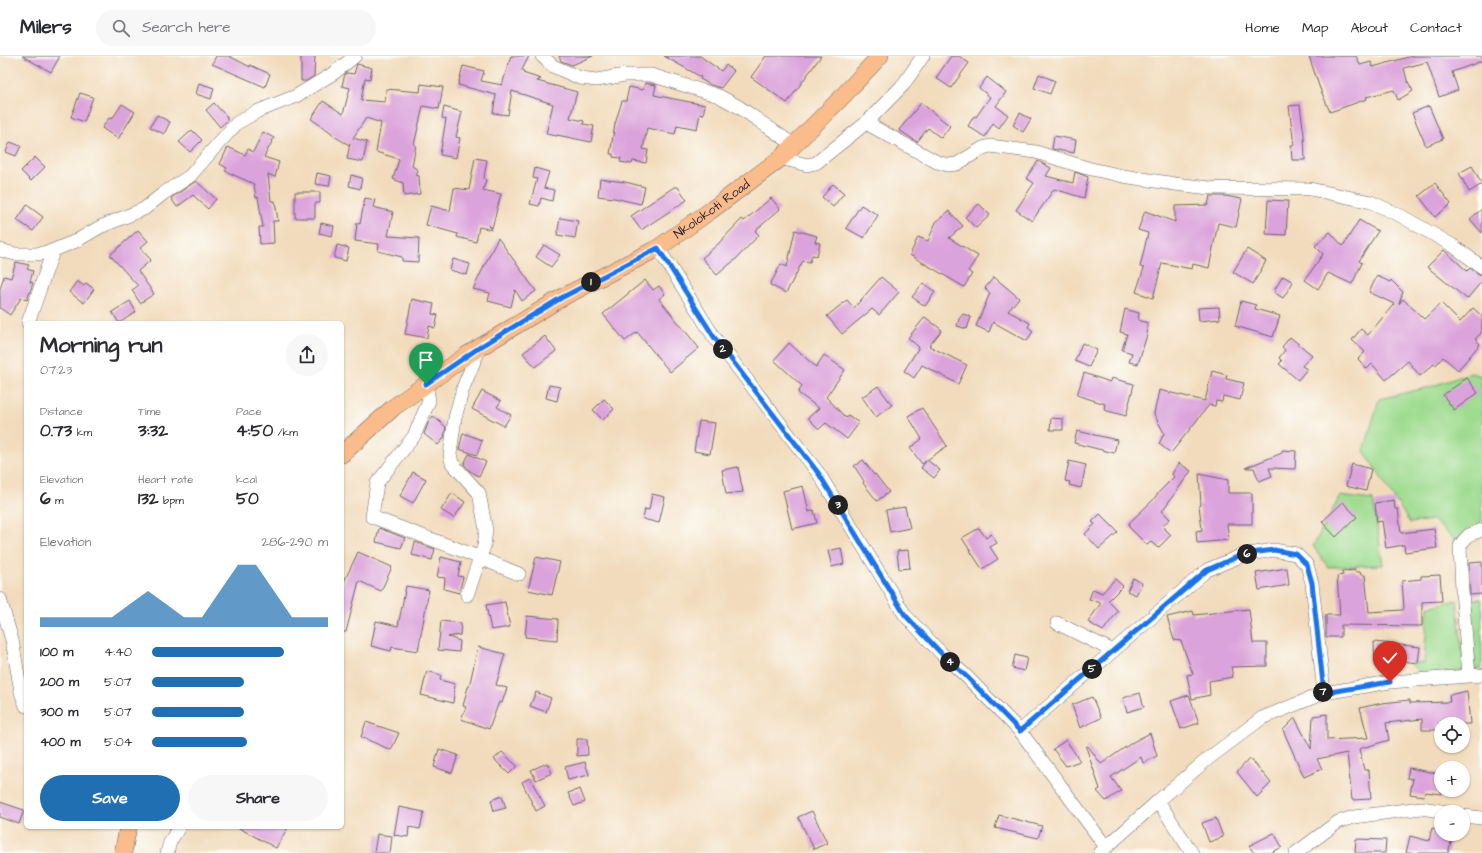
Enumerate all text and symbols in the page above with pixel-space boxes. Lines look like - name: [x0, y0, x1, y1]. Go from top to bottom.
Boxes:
- search box: [96, 10, 376, 46]
- text: Milers: [20, 14, 72, 41]
- icon: search: [110, 17, 132, 39]
- text: Search here: [142, 17, 230, 38]
- text: Home: [1245, 18, 1280, 38]
- text: Map: [1302, 18, 1328, 38]
- text: About: [1350, 18, 1388, 38]
- text: Contact: [1410, 18, 1462, 38]
- street label: Nkolokoti Road: [670, 175, 754, 243]
- pin: 1: [581, 272, 601, 292]
- text: 1: [590, 274, 592, 289]
- text: Morning run: [40, 330, 163, 361]
- button: share: [286, 334, 328, 376]
- pin: 2: [713, 339, 733, 359]
- text: 2: [720, 341, 726, 356]
- pin: [409, 343, 443, 384]
- icon: arrive: [415, 349, 437, 371]
- text: 07:23: [40, 361, 72, 379]
- text: Distance: [40, 404, 83, 419]
- text: Time: [138, 404, 161, 419]
- text: Pace: [236, 404, 262, 419]
- text: 0.73: [40, 419, 72, 443]
- text: 3:32: [138, 419, 168, 443]
- text: 4:50: [236, 419, 273, 443]
- text: km: [72, 425, 92, 440]
- text: /km: [273, 425, 298, 440]
- text: Elevation: [40, 472, 83, 487]
- text: Heart rate: [138, 472, 193, 487]
- text: kcal: [236, 472, 257, 487]
- text: 6: [40, 487, 51, 511]
- text: 132: [138, 487, 159, 511]
- text: 50: [236, 487, 259, 511]
- text: m: [51, 493, 64, 508]
- text: bpm: [159, 493, 184, 508]
- pin: 3: [828, 495, 848, 515]
- text: 3: [835, 497, 841, 512]
- text: Elevation: [40, 533, 91, 551]
- text: 286–290 m: [262, 533, 328, 551]
- pin: 6: [1237, 544, 1257, 564]
- text: 6: [1244, 546, 1250, 561]
- pin: [1373, 641, 1407, 682]
- text: 100 m: [40, 643, 73, 661]
- text: 4:40: [104, 643, 132, 661]
- icon: check: [1379, 647, 1401, 669]
- pin: 4: [940, 652, 960, 672]
- text: 4: [946, 654, 954, 669]
- pin: 5: [1082, 659, 1102, 679]
- text: 5: [1088, 661, 1096, 676]
- text: 200 m: [40, 673, 79, 691]
- text: 5:07: [104, 673, 132, 691]
- pin: 7: [1313, 682, 1333, 702]
- text: 7: [1320, 684, 1326, 699]
- text: 300 m: [40, 703, 78, 721]
- text: 5:07: [104, 703, 132, 721]
- map controls: [1434, 717, 1470, 841]
- button: locate: [1434, 717, 1470, 753]
- text: 400 m: [40, 733, 81, 751]
- text: 5:04: [104, 733, 132, 751]
- button: +: [1434, 761, 1470, 797]
- button: Save: [40, 775, 180, 821]
- button: Share: [188, 775, 328, 821]
- button: −: [1434, 805, 1470, 841]

